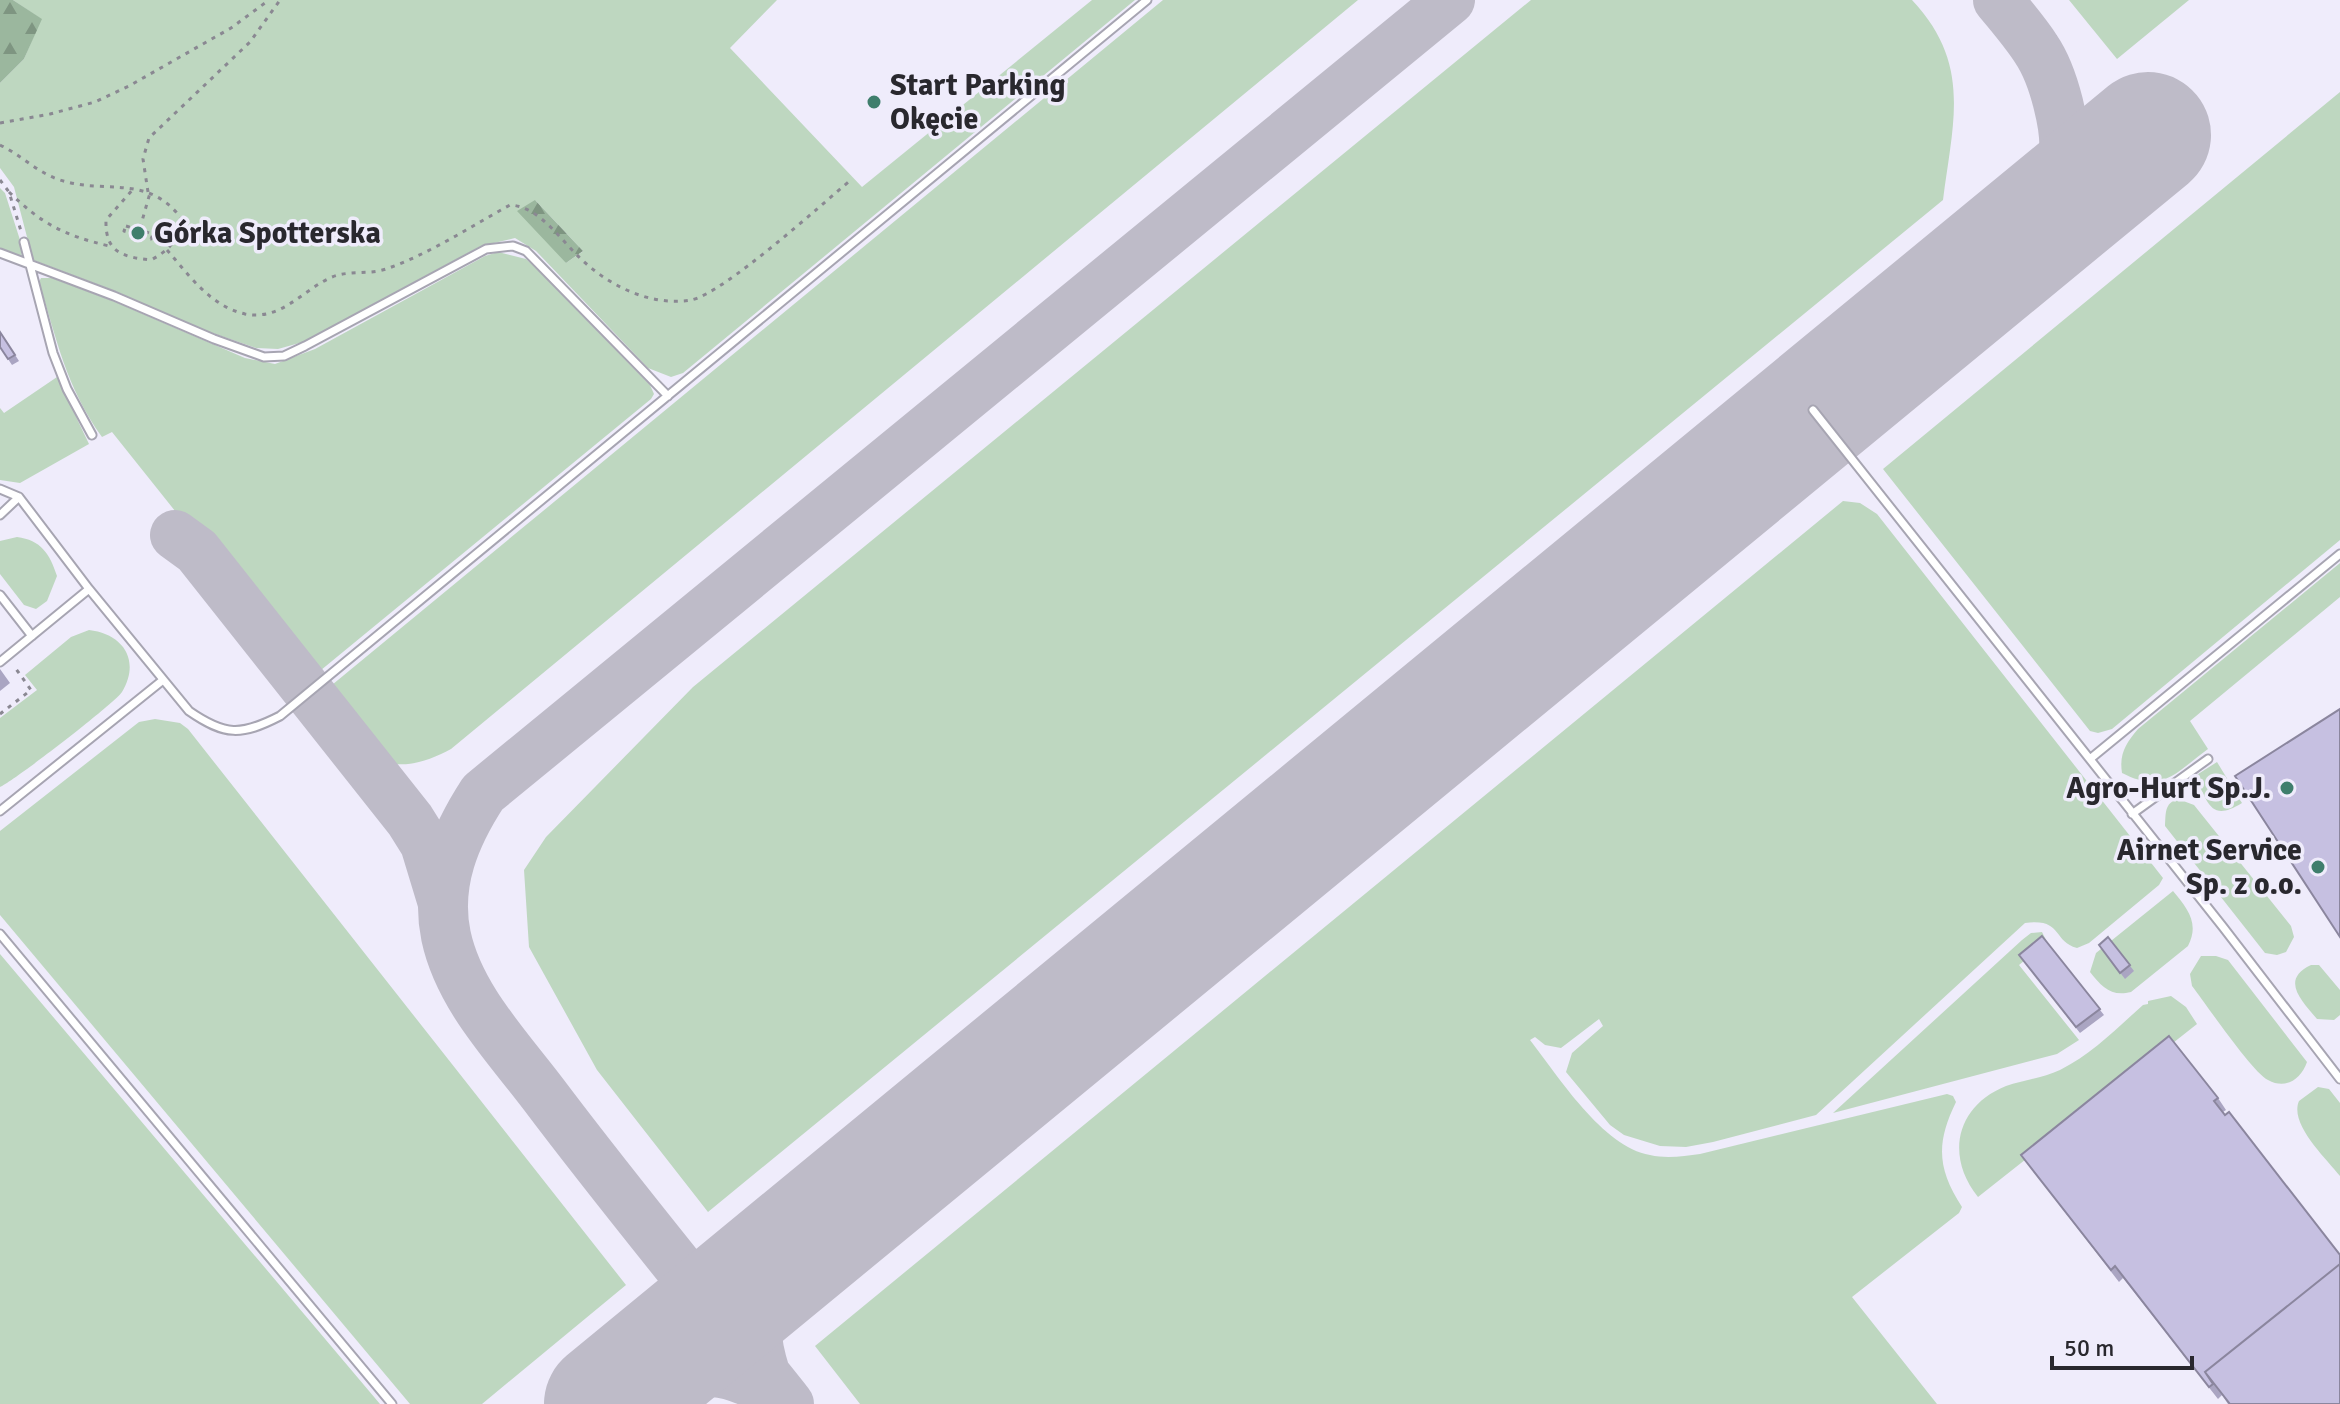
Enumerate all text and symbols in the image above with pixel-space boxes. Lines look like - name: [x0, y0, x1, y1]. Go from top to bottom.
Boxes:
- place label: Start Parking Okęcie: [890, 67, 1066, 138]
- marker: Start Parking Okęcie: [865, 93, 883, 111]
- place label: Górka Spotterska: [154, 215, 381, 252]
- marker: Górka Spotterska: [129, 224, 147, 242]
- place label: Agro-Hurt Sp.J.: [2066, 770, 2271, 807]
- marker: Agro-Hurt Sp.J.: [2278, 779, 2296, 797]
- place label: Airnet Service Sp. z o.o.: [2117, 832, 2302, 903]
- marker: Airnet Service Sp. z o.o.: [2309, 858, 2327, 876]
- scale bar: [2052, 1320, 2192, 1370]
- text: 50 m: [2064, 1333, 2114, 1363]

